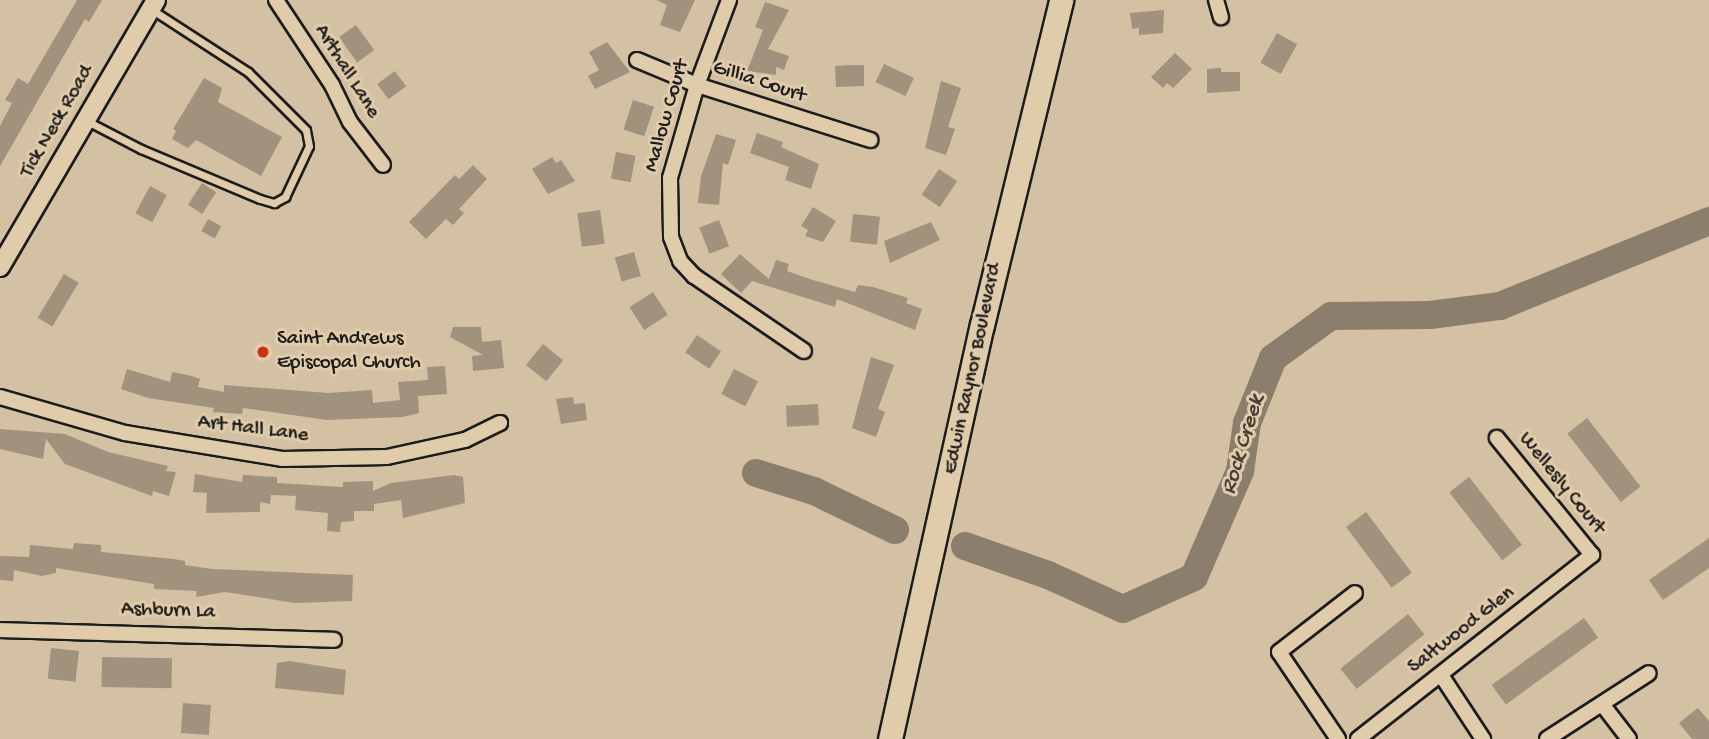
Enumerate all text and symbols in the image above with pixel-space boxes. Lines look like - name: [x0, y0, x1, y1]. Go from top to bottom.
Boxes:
- street label: Arthall Lane: [307, 20, 385, 124]
- street label: Gillia Court: [709, 56, 809, 110]
- street label: Mallow Court: [640, 57, 696, 175]
- street label: Tick Neck Road: [16, 61, 100, 183]
- street label: Edwin Raynor Boulevard: [939, 261, 1009, 477]
- place label: Saint Andrews Episcopal Church: [277, 327, 421, 377]
- marker: Saint Andrews Episcopal Church: [255, 344, 271, 360]
- water label: Rock Creek: [1216, 392, 1272, 498]
- street label: Art Hall Lane: [196, 411, 310, 449]
- street label: Wellesly Court: [1512, 428, 1610, 540]
- street label: Saltwood Glen: [1404, 581, 1520, 681]
- street label: Ashburn La: [121, 598, 215, 626]

